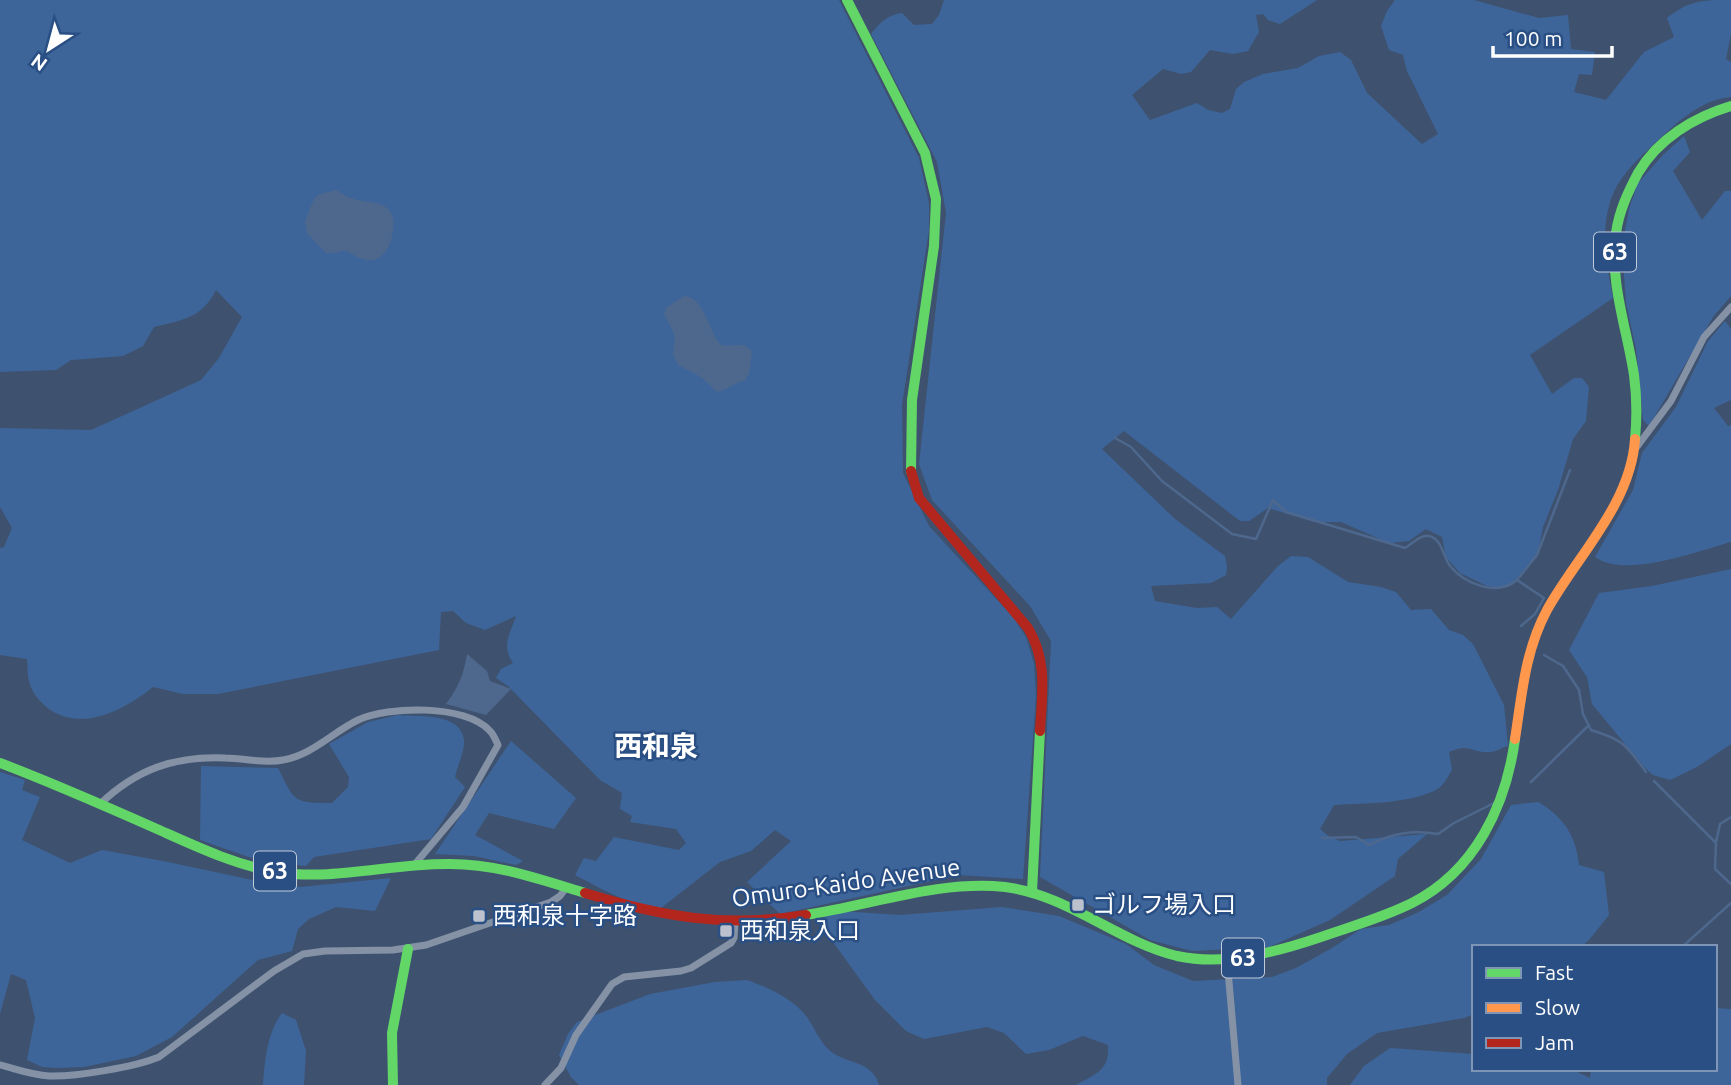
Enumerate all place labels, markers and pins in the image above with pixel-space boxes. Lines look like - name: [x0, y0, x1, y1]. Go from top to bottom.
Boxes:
- place label: ゴルフ場入口: [1092, 891, 1236, 918]
- marker: ゴルフ場入口: [1070, 897, 1086, 913]
- place label: 西和泉十字路: [493, 902, 637, 929]
- marker: 西和泉十字路: [471, 908, 487, 924]
- place label: 西和泉入口: [740, 917, 860, 944]
- marker: 西和泉入口: [718, 923, 734, 939]

